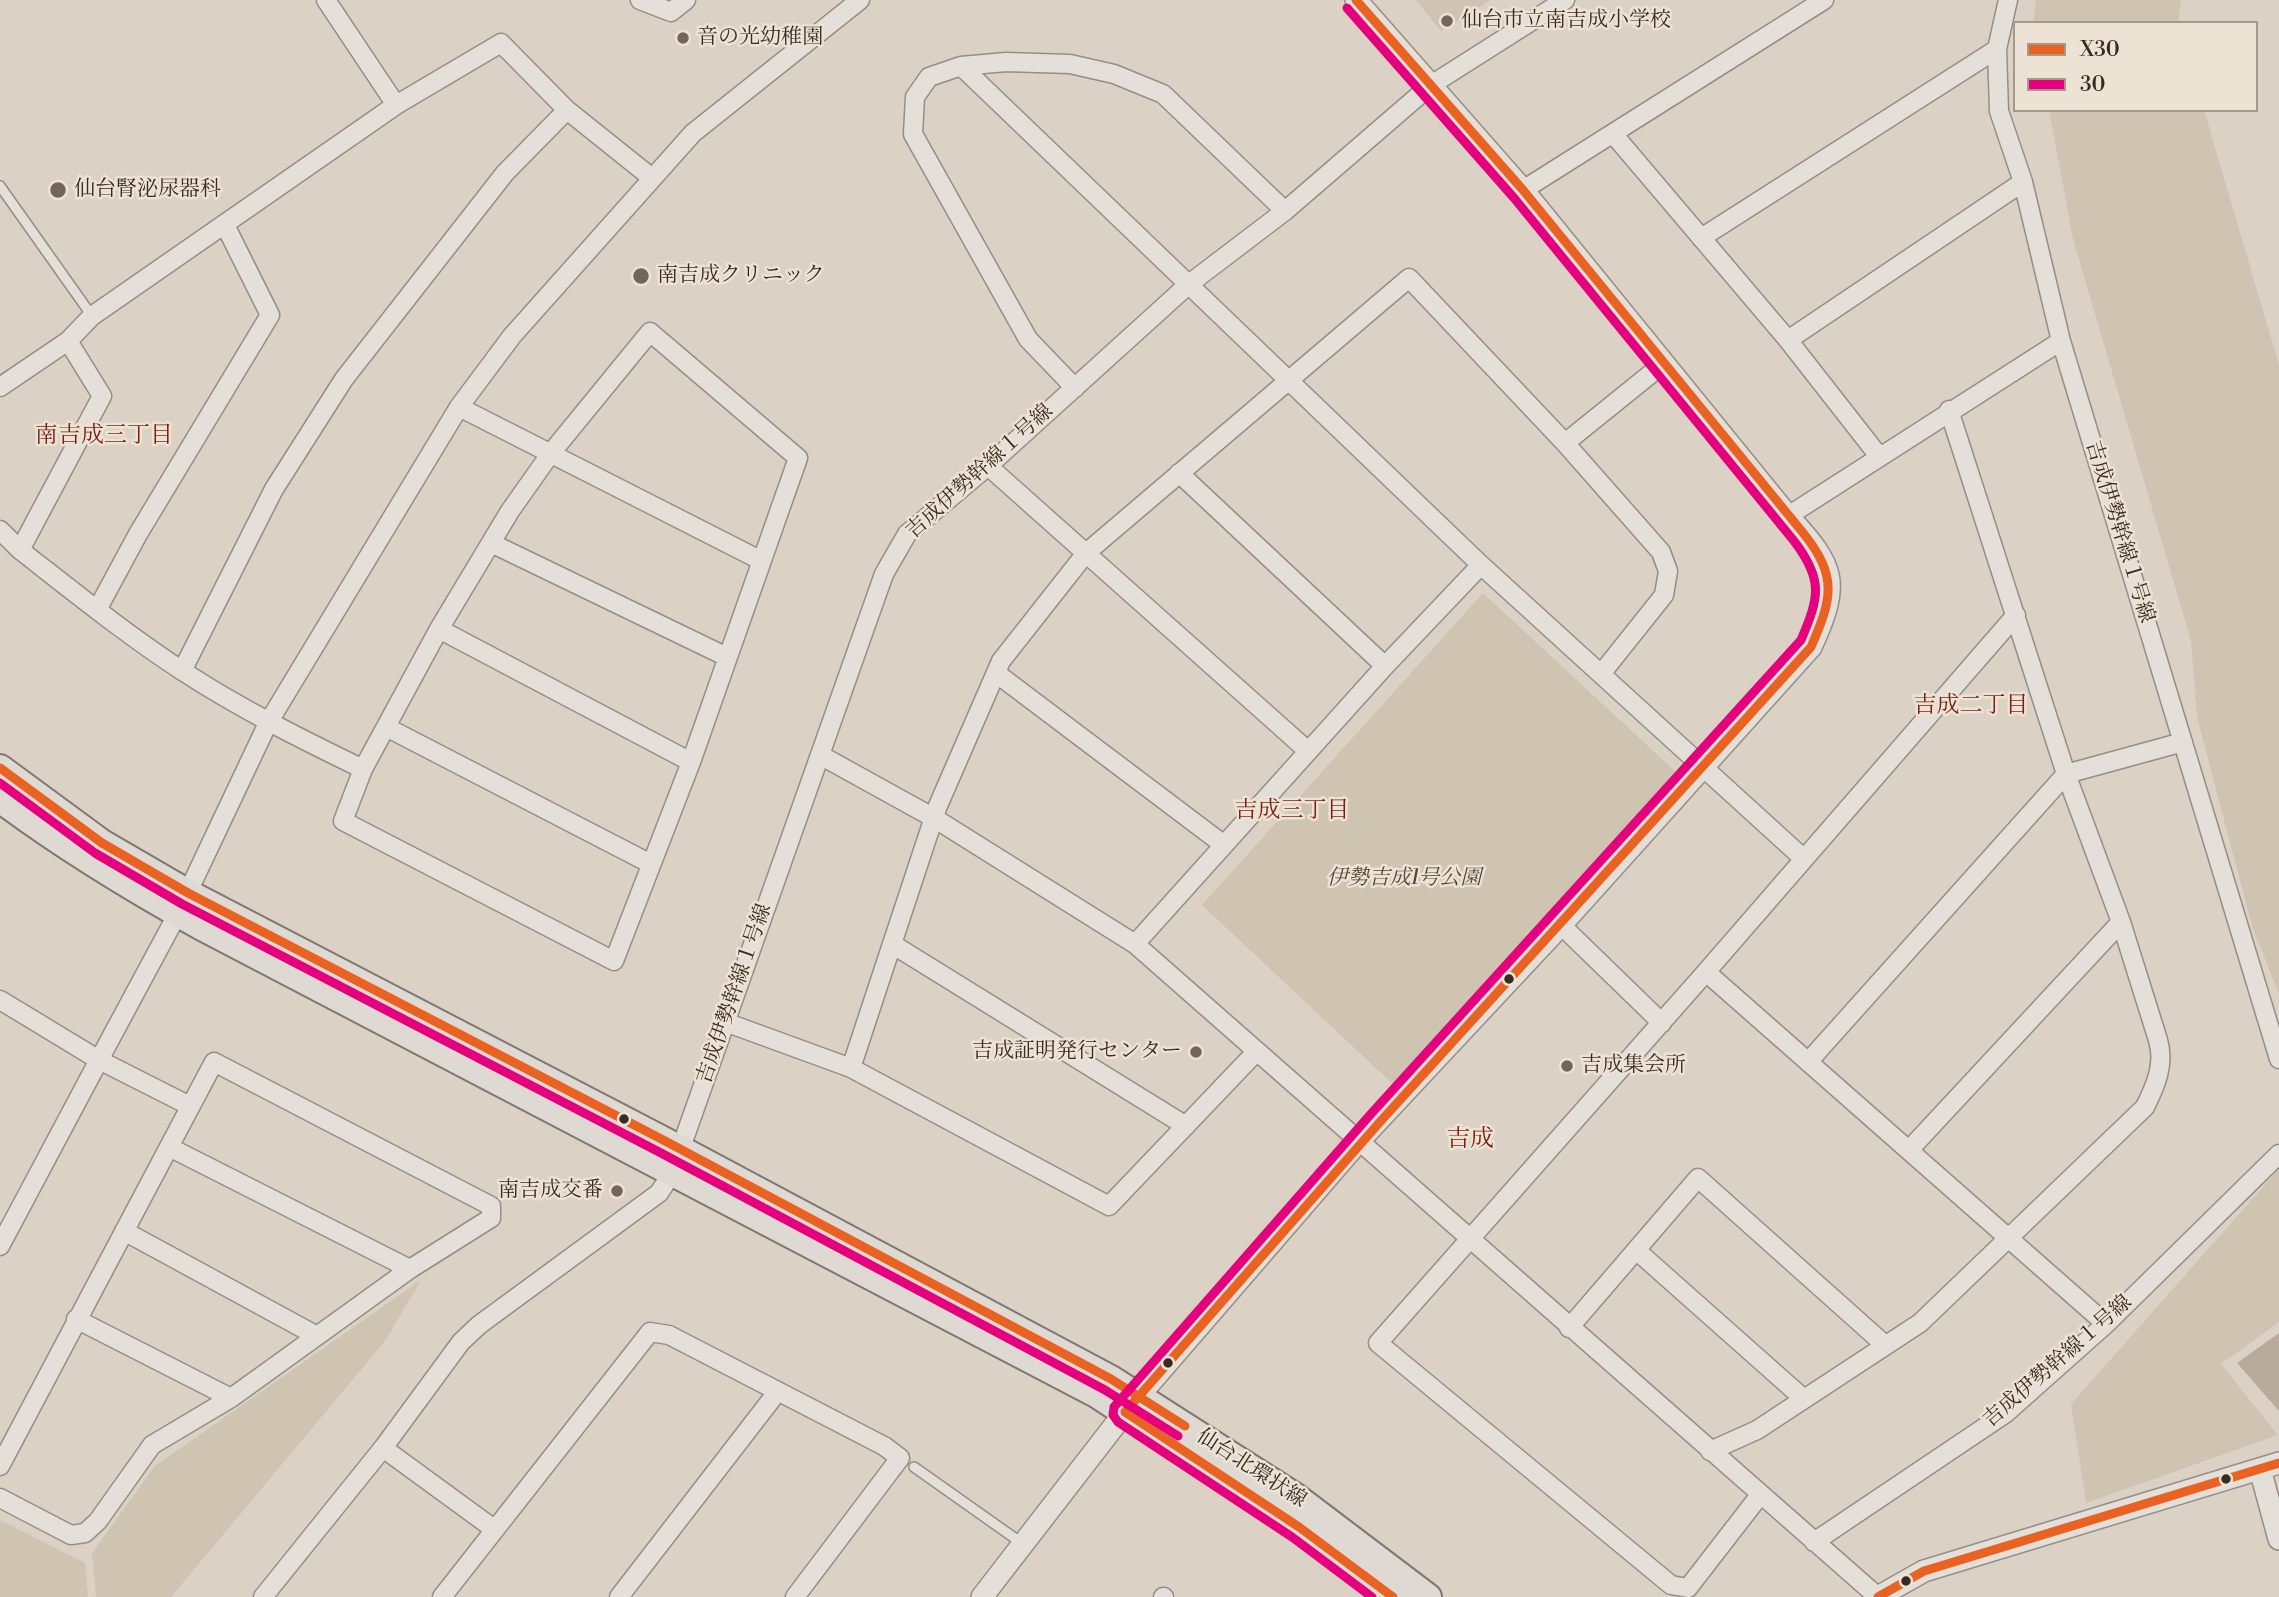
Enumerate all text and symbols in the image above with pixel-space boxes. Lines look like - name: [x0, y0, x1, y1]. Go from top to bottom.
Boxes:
- place label: 仙台市立南吉成小学校: [1461, 8, 1671, 34]
- marker: 仙台市立南吉成小学校: [1439, 13, 1455, 29]
- legend: [2013, 21, 2258, 112]
- place label: 音の光幼稚園: [697, 25, 823, 51]
- marker: 音の光幼稚園: [675, 30, 691, 46]
- text: X30: [2080, 37, 2120, 63]
- text: 30: [2080, 72, 2106, 98]
- place label: 仙台腎泌尿器科: [74, 177, 221, 203]
- marker: 仙台腎泌尿器科: [48, 180, 68, 200]
- place label: 南吉成クリニック: [657, 263, 825, 289]
- marker: 南吉成クリニック: [631, 266, 651, 286]
- street label: 吉成伊勢幹線１号線: [901, 399, 1059, 545]
- district label: 南吉成三丁目: [35, 422, 173, 450]
- street label: 吉成伊勢幹線１号線: [2079, 438, 2159, 626]
- district label: 吉成二丁目: [1914, 692, 2028, 720]
- district label: 吉成三丁目: [1235, 797, 1349, 825]
- park label: 伊勢吉成1号公園: [1327, 866, 1481, 892]
- street label: 吉成伊勢幹線１号線: [692, 901, 778, 1087]
- unlabelled marker: [1502, 972, 1516, 986]
- place label: 吉成証明発行センター: [972, 1039, 1182, 1065]
- marker: 吉成証明発行センター: [1188, 1044, 1204, 1060]
- place label: 吉成集会所: [1581, 1053, 1686, 1079]
- marker: 吉成集会所: [1559, 1058, 1575, 1074]
- unlabelled marker: [617, 1112, 631, 1126]
- district label: 吉成: [1446, 1126, 1494, 1154]
- place label: 南吉成交番: [498, 1178, 603, 1204]
- marker: 南吉成交番: [609, 1183, 625, 1199]
- street label: 吉成伊勢幹線１号線: [1978, 1290, 2138, 1434]
- unlabelled marker: [1161, 1356, 1175, 1370]
- street label: 仙台北環状線: [1191, 1424, 1311, 1514]
- unlabelled marker: [2219, 1472, 2233, 1486]
- unlabelled marker: [1899, 1574, 1913, 1588]

